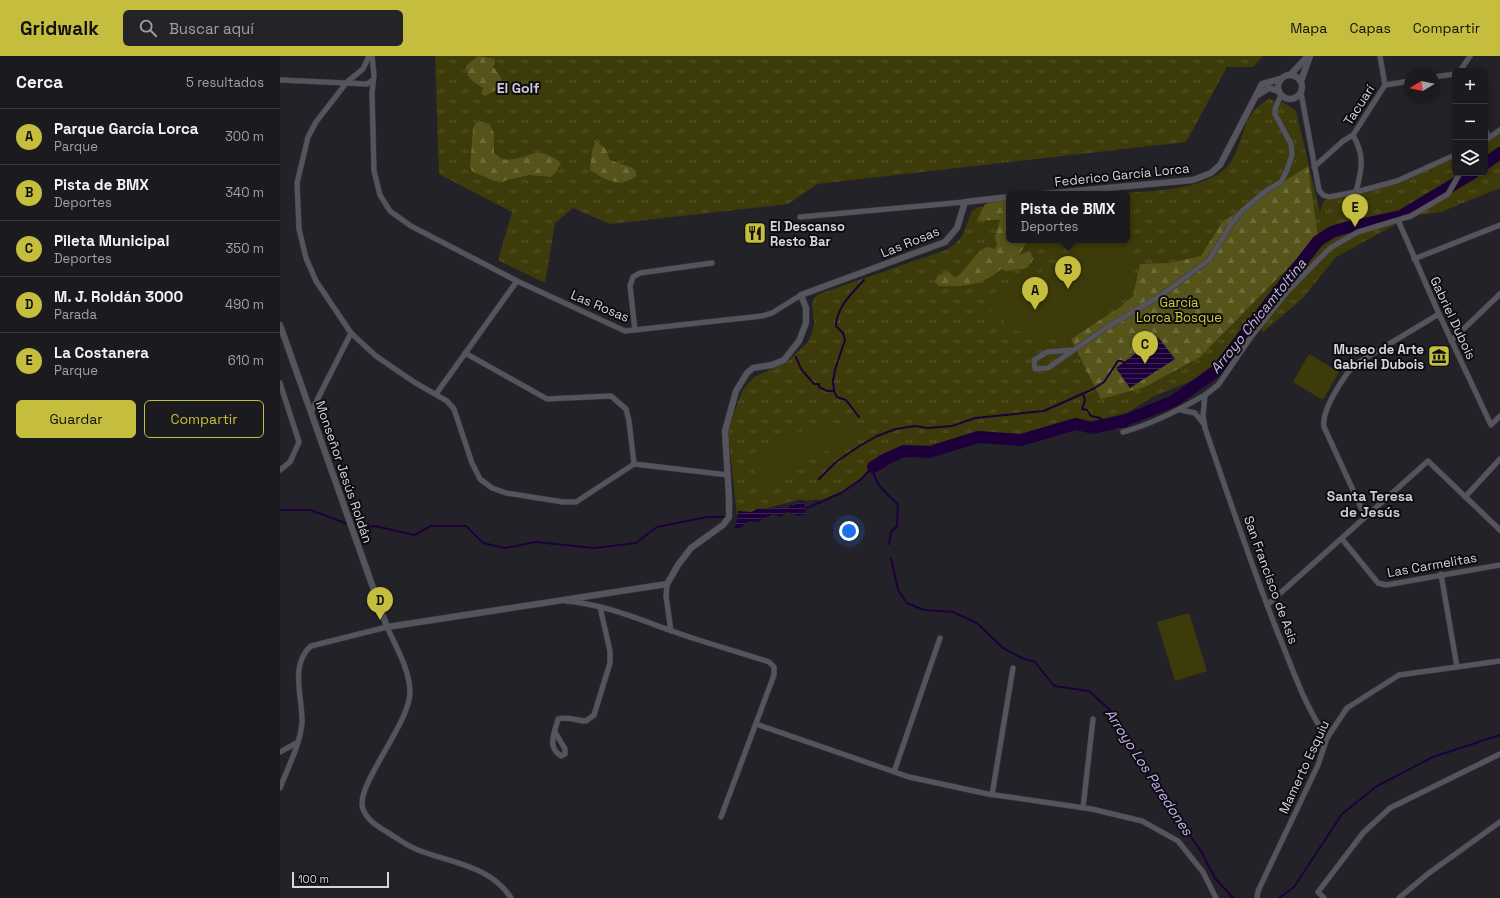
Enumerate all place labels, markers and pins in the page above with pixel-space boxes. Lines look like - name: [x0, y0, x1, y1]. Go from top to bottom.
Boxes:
- pin: E: [1342, 194, 1368, 227]
- place label: El Descanso Resto Bar: [770, 218, 845, 250]
- restaurant icon: El Descanso Resto Bar: [742, 220, 768, 246]
- pin: B: [1055, 256, 1081, 289]
- pin: A: [1022, 277, 1048, 310]
- pin: C: [1132, 331, 1158, 364]
- place label: Museo de Arte Gabriel Dubois: [1333, 341, 1424, 373]
- museum icon: Museo de Arte Gabriel Dubois: [1426, 343, 1452, 369]
- pin: D: [367, 587, 393, 620]

